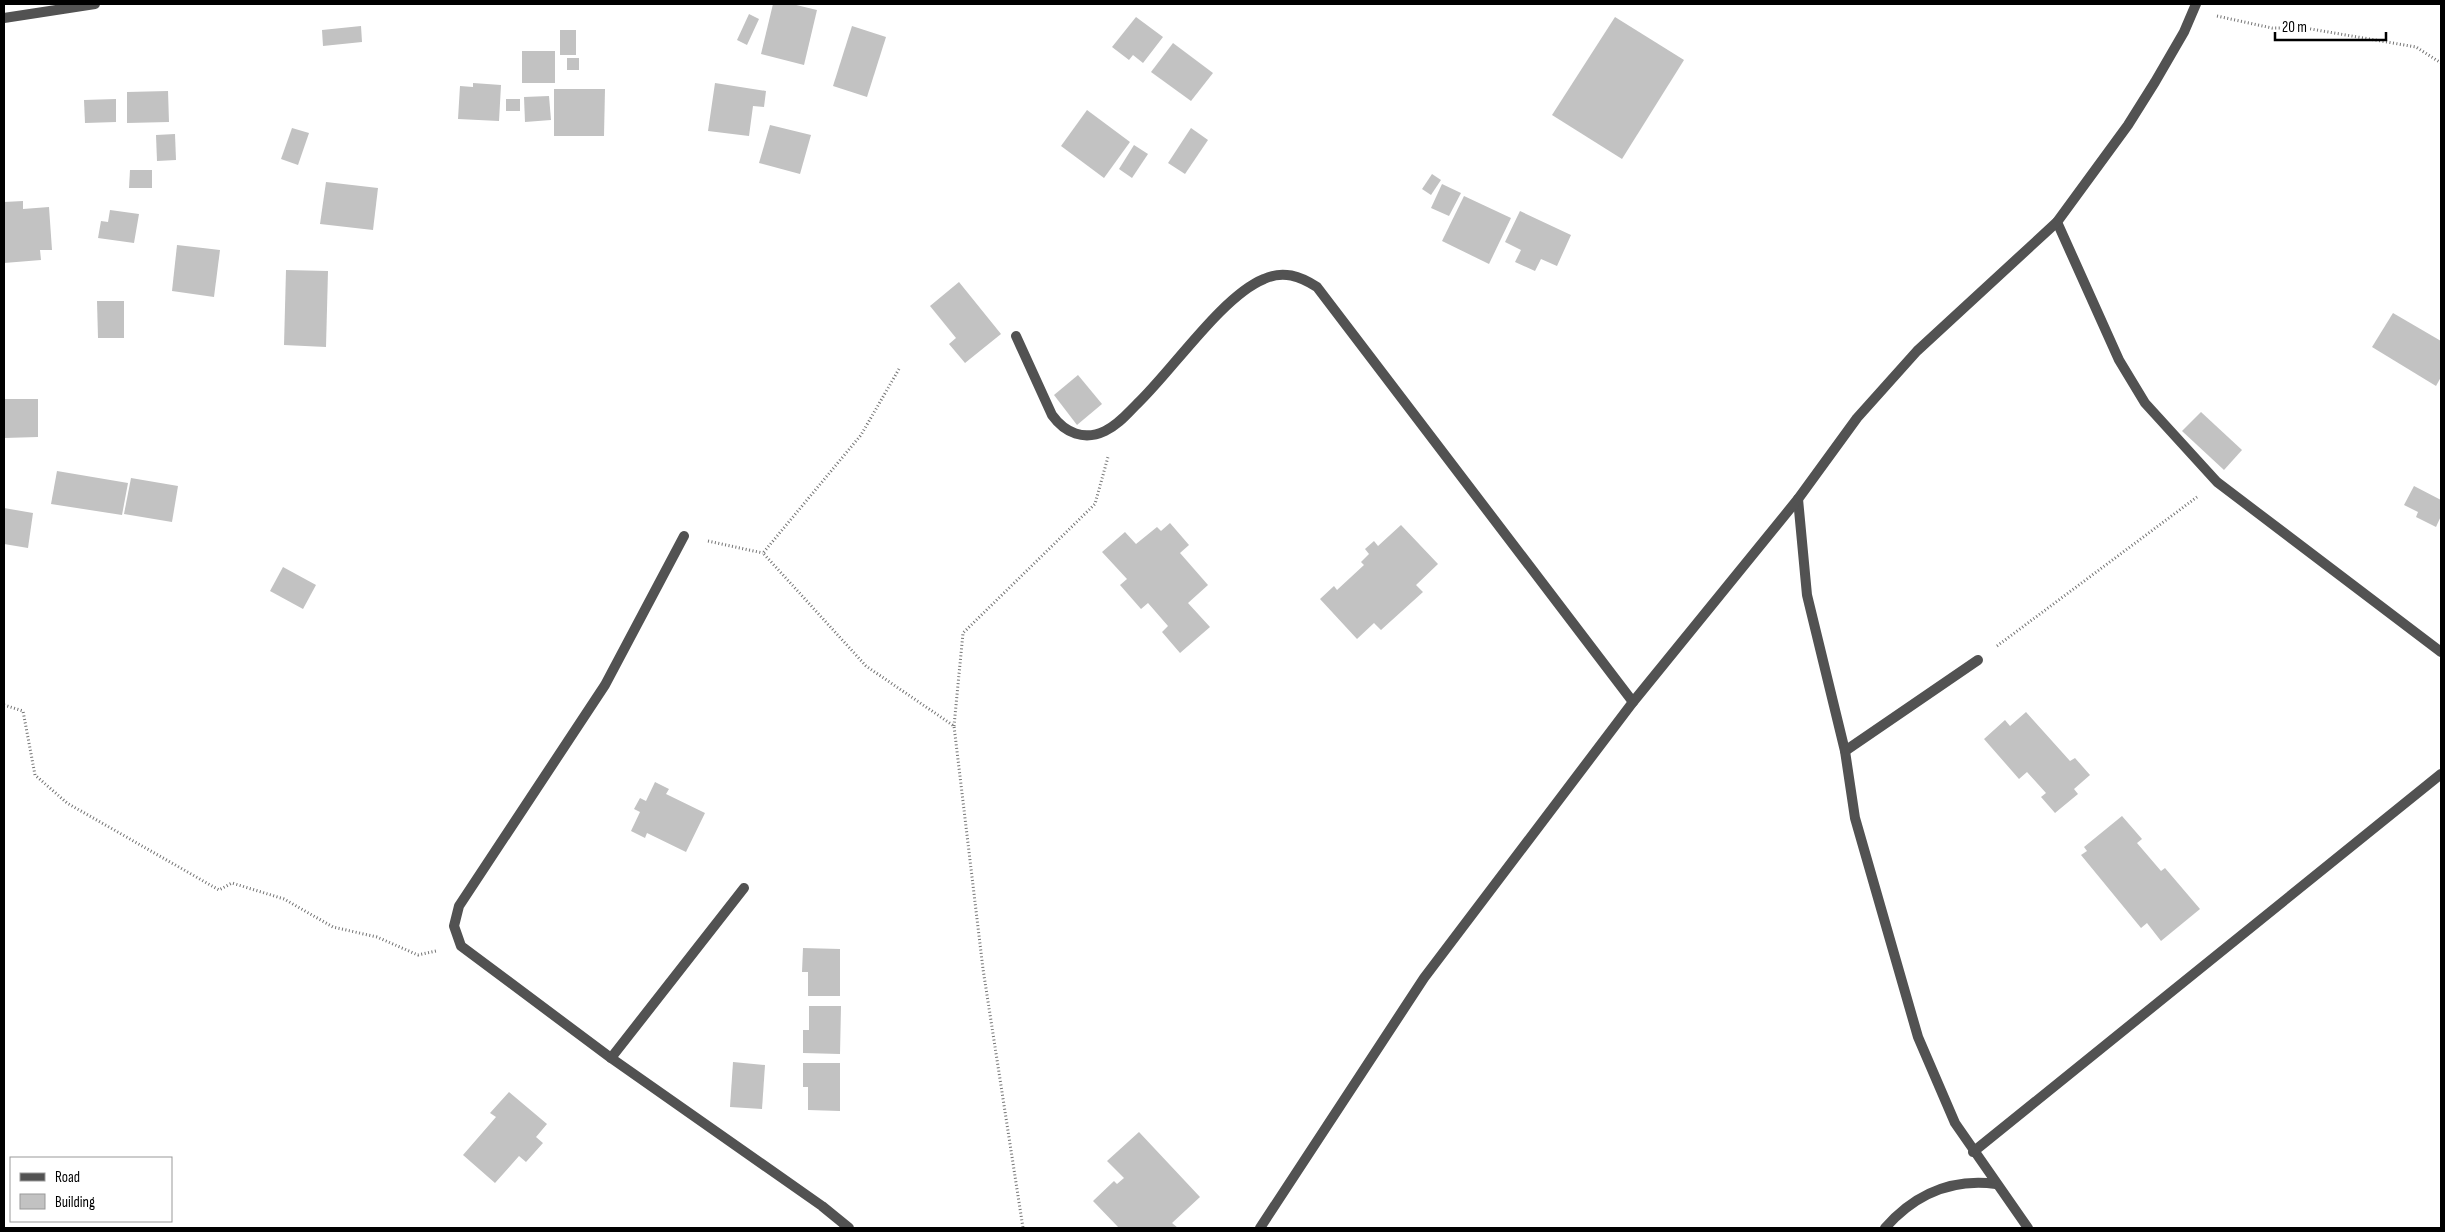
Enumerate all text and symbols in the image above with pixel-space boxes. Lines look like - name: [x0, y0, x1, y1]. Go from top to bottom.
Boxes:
- scale bar: [2275, 10, 2386, 42]
- text: 20 m: [2282, 18, 2307, 37]
- legend: [10, 1157, 172, 1222]
- text: Road: [55, 1168, 80, 1187]
- text: Building: [55, 1193, 95, 1212]

